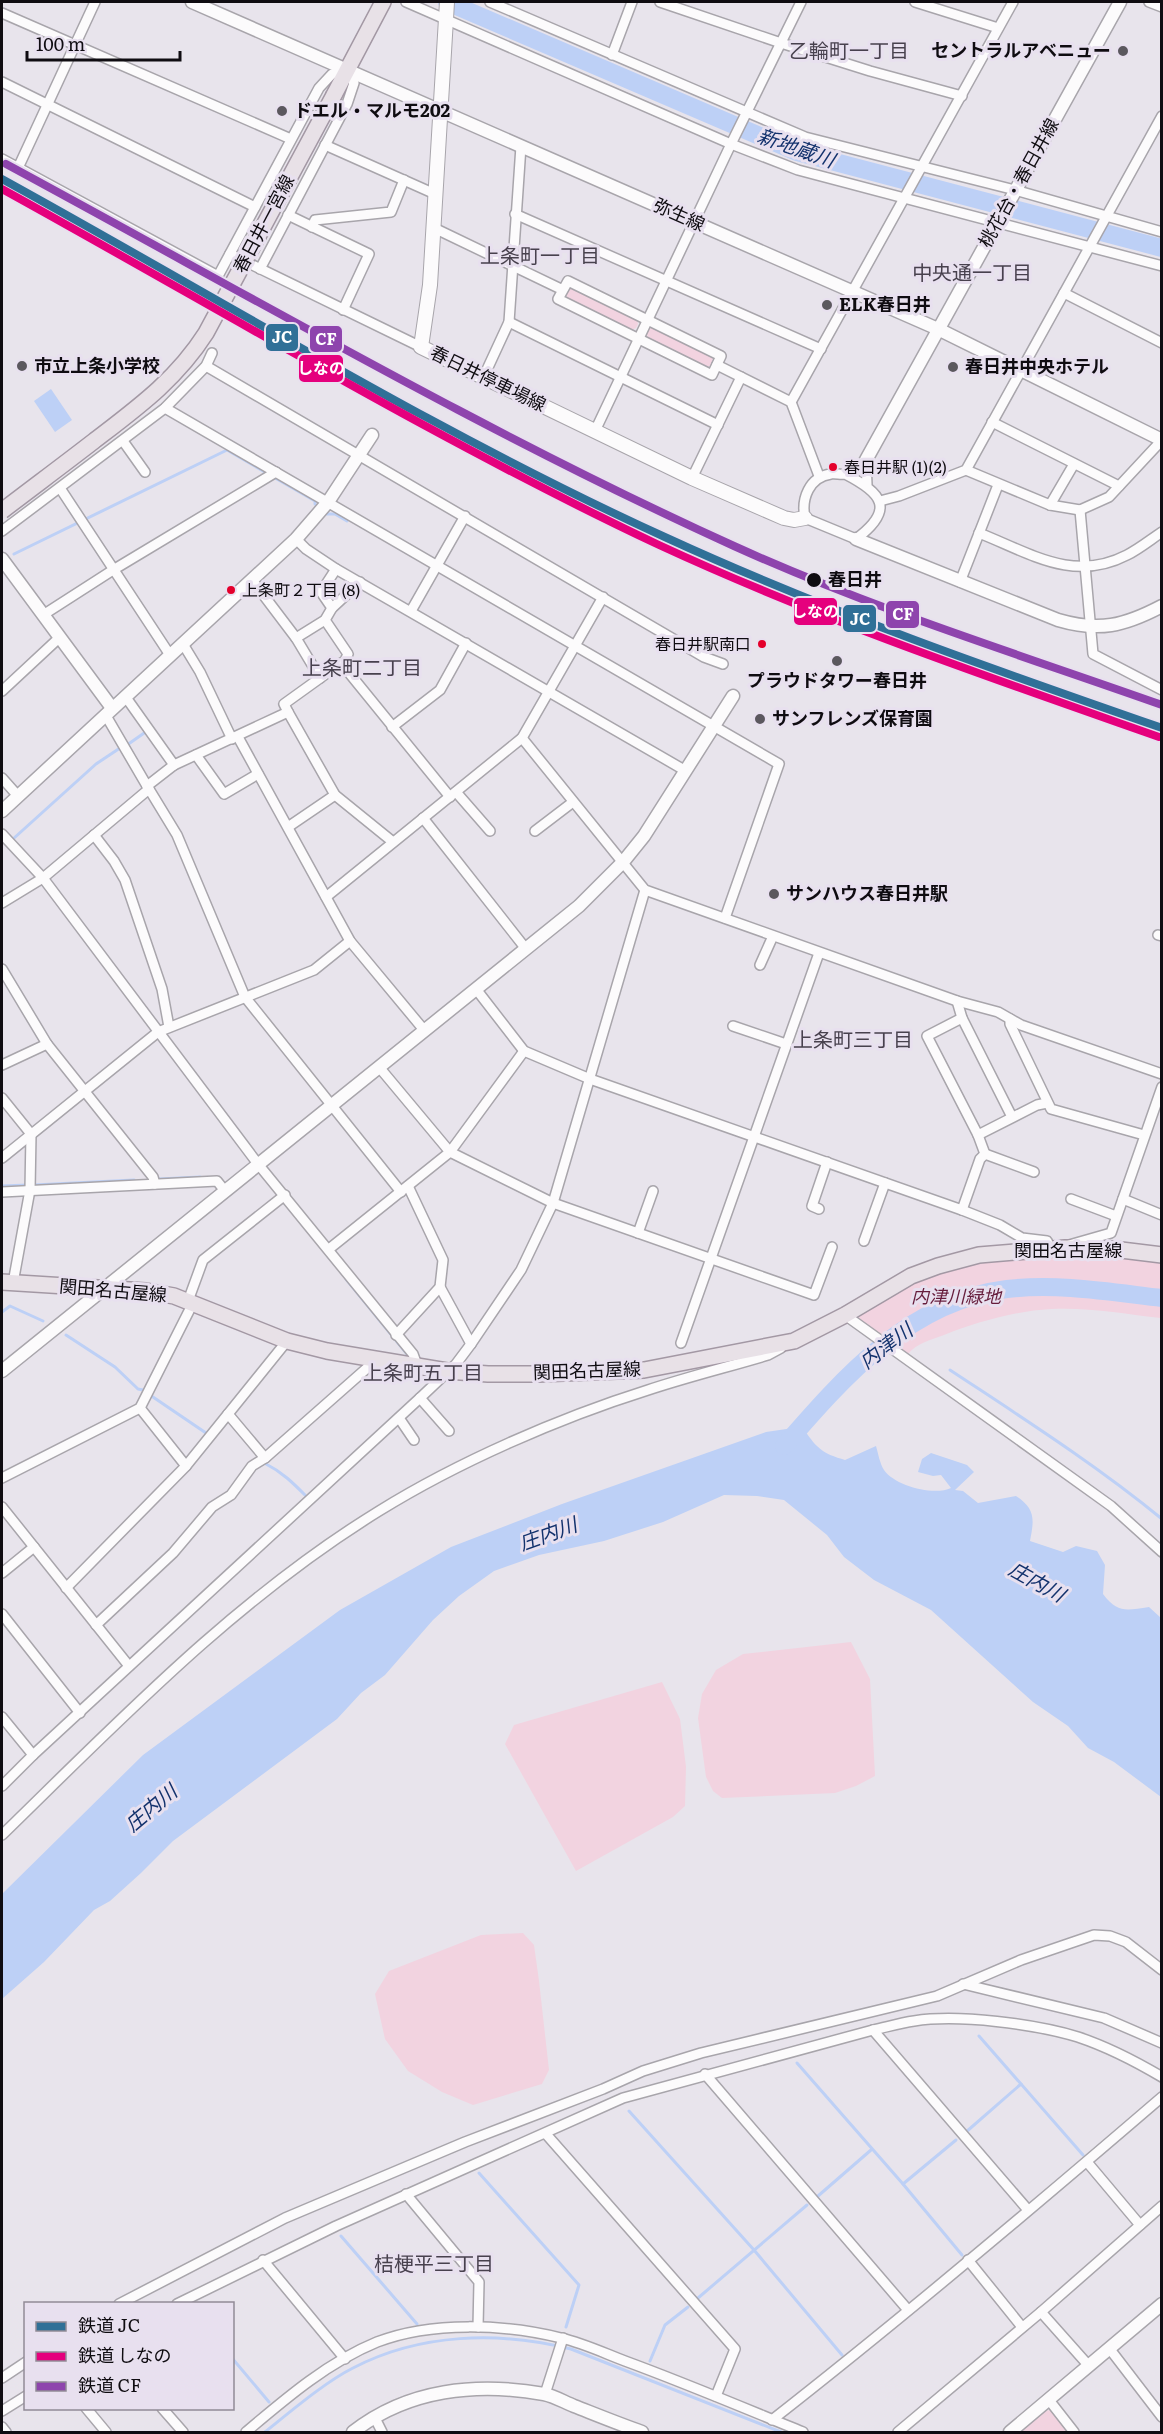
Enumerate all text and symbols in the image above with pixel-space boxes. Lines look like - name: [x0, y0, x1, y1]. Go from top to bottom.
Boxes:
- scale bar: [27, 24, 180, 62]
- text: 100 m: [36, 30, 85, 57]
- district label: 乙輪町一丁目: [789, 34, 909, 64]
- place label: セントラルアベニュー: [931, 36, 1111, 63]
- marker: セントラルアベニュー: [1116, 44, 1130, 58]
- place label: ドエル・マルモ202: [294, 96, 450, 123]
- marker: ドエル・マルモ202: [275, 104, 289, 118]
- street label: 桃花台・春日井線: [971, 113, 1064, 252]
- water label: 新地蔵川: [754, 119, 841, 174]
- street label: 春日井一宮線: [225, 169, 300, 277]
- street label: 弥生線: [649, 190, 710, 237]
- district label: 上条町一丁目: [480, 239, 600, 269]
- district label: 中央通一丁目: [912, 256, 1032, 286]
- place label: ELK春日井: [839, 290, 931, 317]
- marker: ELK春日井: [820, 298, 834, 312]
- line badge: JC: [265, 323, 299, 352]
- text: JC: [272, 324, 292, 348]
- line badge: CF: [309, 325, 343, 353]
- text: CF: [315, 326, 337, 350]
- street label: 春日井停車場線: [426, 338, 551, 417]
- place label: 市立上条小学校: [34, 351, 160, 378]
- place label: 春日井中央ホテル: [965, 352, 1109, 379]
- line badge: しなの: [298, 354, 344, 383]
- text: しなの: [297, 355, 345, 379]
- marker: 市立上条小学校: [15, 359, 29, 373]
- marker: 春日井中央ホテル: [946, 360, 960, 374]
- place label: 春日井駅 (1)(2): [844, 454, 947, 478]
- marker: 春日井駅 (1)(2): [827, 461, 839, 473]
- place label: 春日井: [828, 565, 882, 592]
- marker: 春日井: [805, 571, 823, 589]
- place label: 上条町２丁目 (8): [242, 577, 361, 601]
- marker: 上条町２丁目 (8): [225, 584, 237, 596]
- line badge: しなの: [793, 597, 838, 626]
- text: しなの: [791, 598, 839, 622]
- line badge: CF: [885, 600, 920, 629]
- text: CF: [892, 601, 914, 625]
- line badge: JC: [842, 604, 877, 633]
- text: JC: [850, 606, 870, 630]
- place label: 春日井駅南口: [655, 631, 751, 655]
- marker: 春日井駅南口: [756, 638, 768, 650]
- district label: 上条町二丁目: [302, 651, 422, 681]
- marker: プラウドタワー春日井: [830, 654, 844, 668]
- place label: プラウドタワー春日井: [747, 666, 927, 693]
- place label: サンフレンズ保育園: [772, 704, 933, 731]
- marker: サンフレンズ保育園: [753, 712, 767, 726]
- place label: サンハウス春日井駅: [786, 879, 948, 906]
- marker: サンハウス春日井駅: [767, 887, 781, 901]
- district label: 上条町三丁目: [793, 1023, 913, 1053]
- street label: 関田名古屋線: [1014, 1236, 1122, 1263]
- street label: 関田名古屋線: [58, 1271, 168, 1308]
- park label: 内津川緑地: [911, 1282, 1003, 1309]
- water label: 内津川: [852, 1313, 919, 1374]
- street label: 関田名古屋線: [533, 1354, 641, 1385]
- district label: 上条町五丁目: [363, 1356, 483, 1386]
- water label: 庄内川: [514, 1507, 583, 1556]
- water label: 庄内川: [1004, 1553, 1073, 1609]
- water label: 庄内川: [117, 1774, 184, 1837]
- district label: 桔梗平三丁目: [374, 2247, 494, 2277]
- legend: [24, 2302, 234, 2410]
- text: 鉄道 JC: [78, 2311, 140, 2338]
- text: 鉄道 しなの: [78, 2341, 172, 2368]
- text: 鉄道 CF: [78, 2371, 141, 2398]

